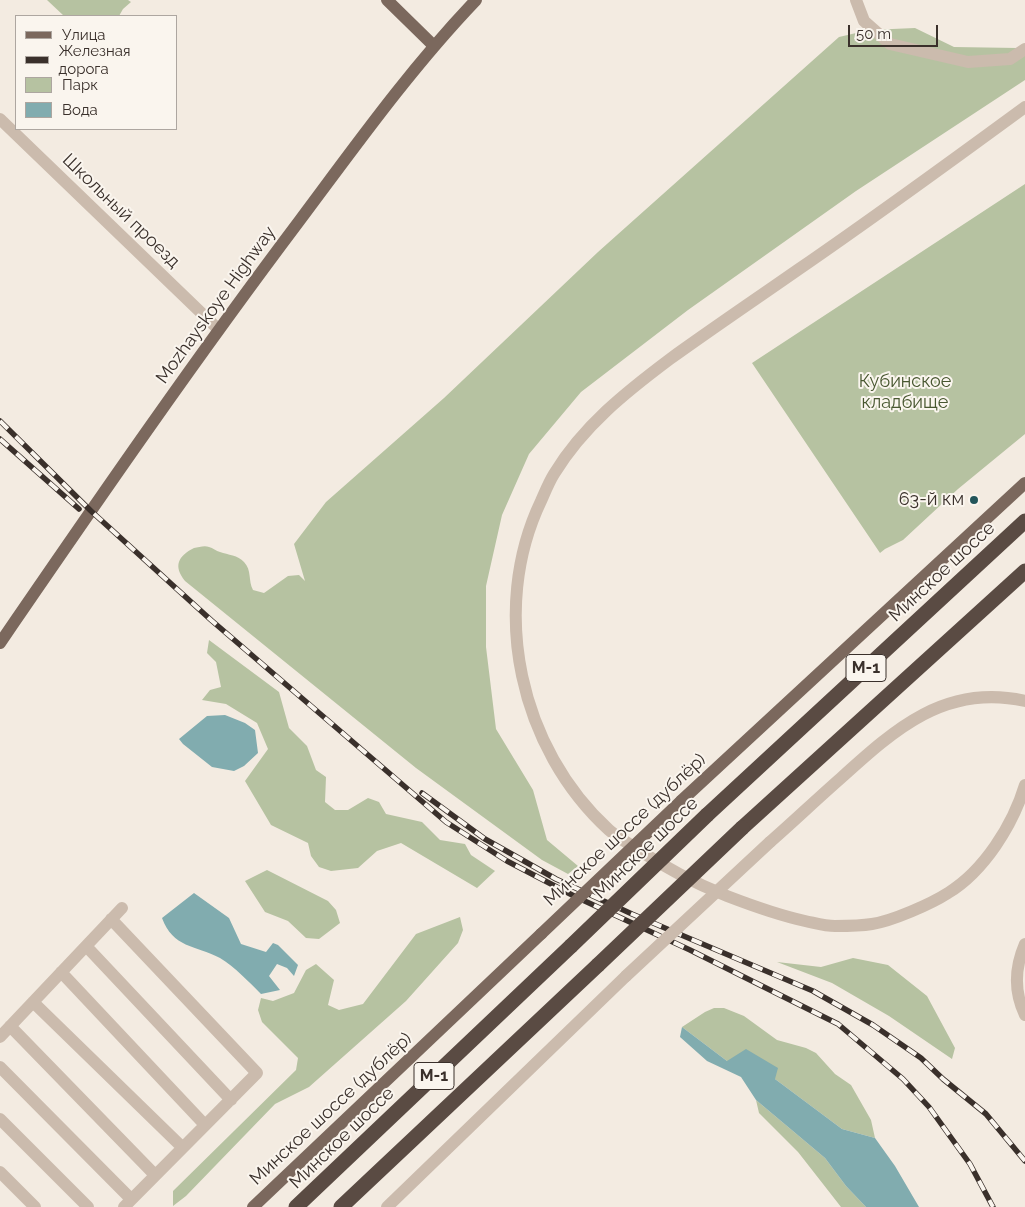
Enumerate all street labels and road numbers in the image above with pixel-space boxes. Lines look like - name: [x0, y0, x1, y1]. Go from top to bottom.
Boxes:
- street label: Школьный проезд: [58, 149, 184, 273]
- street label: Mozhayskoye Highway: [152, 222, 280, 388]
- street label: Минское шоссе: [885, 517, 999, 627]
- road number: М-1: [846, 654, 886, 681]
- street label: Минское шоссе (дублёр): [539, 749, 711, 911]
- street label: Минское шоссе: [589, 793, 703, 903]
- street label: Минское шоссе (дублёр): [245, 1028, 417, 1190]
- road number: М-1: [414, 1062, 454, 1090]
- street label: Минское шоссе: [285, 1083, 399, 1193]

